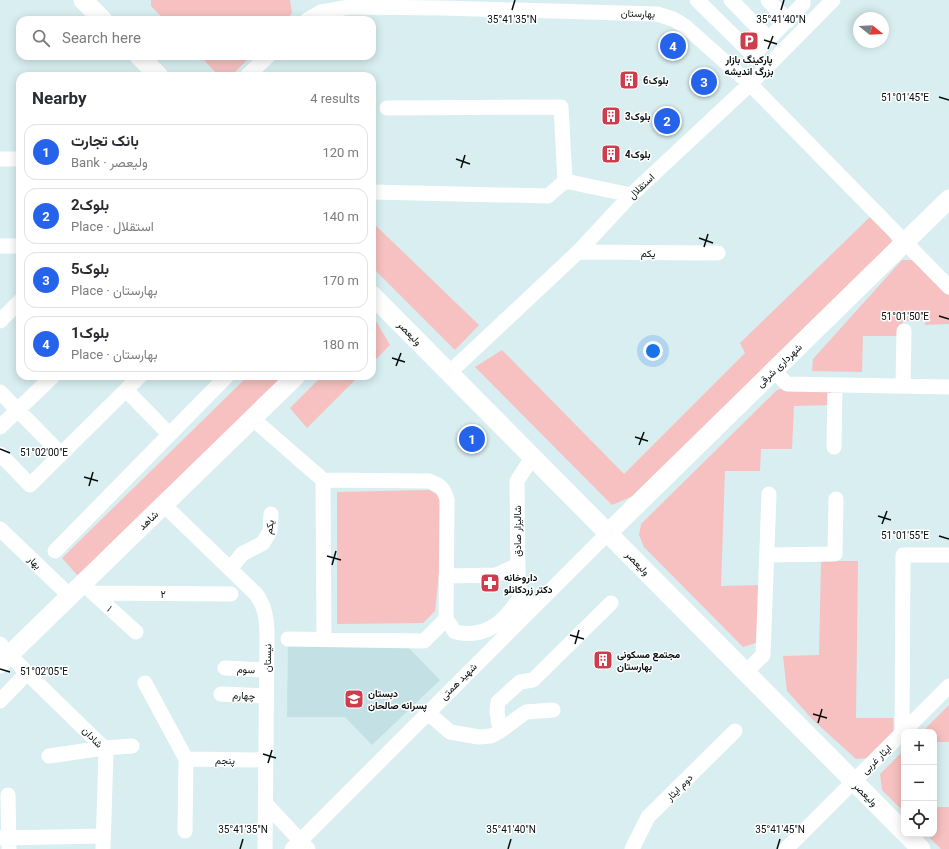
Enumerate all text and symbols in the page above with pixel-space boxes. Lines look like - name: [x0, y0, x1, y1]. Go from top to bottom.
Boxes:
- street label: بهارستان: [621, 7, 655, 21]
- north arrow: [853, 12, 889, 48]
- text: 35°41'35"N: [487, 14, 537, 25]
- text: 35°41'40"N: [756, 14, 806, 25]
- search box: [16, 16, 376, 60]
- icon: search: [30, 27, 52, 49]
- text: Search here: [62, 29, 141, 47]
- parking icon: پارکینگ بازار بزرگ اندیشه: [738, 30, 760, 52]
- pin: 4: [660, 31, 686, 61]
- place label: پارکینگ بازار بزرگ اندیشه: [724, 54, 773, 78]
- pin: 3: [691, 67, 717, 97]
- building icon: بلوک6: [618, 69, 640, 91]
- place label: بلوک6: [643, 75, 668, 87]
- text: Nearby: [32, 88, 87, 108]
- text: 4 results: [310, 91, 360, 106]
- text: 51°01'45"E: [881, 92, 929, 103]
- building icon: بلوک3: [600, 105, 622, 127]
- pin: 2: [654, 106, 680, 136]
- place label: بلوک3: [625, 111, 650, 123]
- text: بانک تجارت: [71, 132, 139, 150]
- building icon: بلوک4: [600, 143, 622, 165]
- text: 1: [42, 145, 50, 160]
- text: 120 m: [322, 145, 359, 160]
- place label: بلوک4: [625, 149, 650, 161]
- text: Bank · ولیعصر: [71, 155, 148, 170]
- street label: استقلال: [626, 171, 656, 201]
- text: بلوک2: [71, 196, 109, 214]
- text: 2: [42, 209, 50, 224]
- text: 140 m: [322, 209, 359, 224]
- text: Place · استقلال: [71, 219, 154, 234]
- street label: یکم: [641, 248, 655, 260]
- text: بلوک5: [71, 260, 109, 278]
- text: 3: [42, 273, 50, 288]
- text: 170 m: [322, 273, 359, 288]
- text: Place · بهارستان: [71, 283, 158, 298]
- text: 51°01'50"E: [881, 311, 929, 322]
- street label: ولیعصر: [394, 318, 424, 348]
- text: بلوک1: [71, 324, 109, 342]
- text: 4: [42, 337, 50, 352]
- text: 180 m: [322, 337, 359, 352]
- your location: [643, 341, 663, 361]
- street label: شهرداری شرقی: [755, 341, 805, 390]
- text: Place · بهارستان: [71, 347, 158, 362]
- pin: 1: [459, 424, 485, 454]
- text: 51°02'00"E: [20, 447, 68, 458]
- street label: شالیزار صادق: [512, 505, 524, 557]
- street label: شاهد: [136, 508, 160, 532]
- street label: یکم: [263, 519, 277, 535]
- text: 51°01'55"E: [881, 530, 929, 541]
- street label: ولیعصر: [622, 548, 652, 578]
- street label: بهار: [24, 553, 44, 572]
- pharmacy icon: داروخانه دکتر زردکانلو: [479, 572, 501, 594]
- place label: داروخانه دکتر زردکانلو: [504, 572, 553, 596]
- street label: ۲: [160, 589, 166, 600]
- street label: ۱: [105, 603, 115, 613]
- street label: نيستان: [262, 644, 274, 672]
- building icon: مجتمع مسکونی بهارستان: [592, 649, 614, 671]
- place label: مجتمع مسکونی بهارستان: [617, 649, 681, 673]
- street label: شهید همتی: [438, 661, 480, 703]
- street label: سوم: [237, 664, 256, 676]
- text: 51°02'05"E: [20, 666, 68, 677]
- school or university icon: دبستان پسرانه صالحان: [343, 688, 365, 710]
- place label: دبستان پسرانه صالحان: [368, 688, 427, 713]
- street label: چهارم: [232, 689, 256, 704]
- street label: شادان: [80, 725, 105, 750]
- map controls: [901, 729, 937, 837]
- button: +: [901, 729, 937, 765]
- street label: ایثار غربی: [859, 743, 894, 777]
- street label: پنجم: [215, 755, 235, 768]
- button: −: [901, 765, 937, 801]
- street label: دوم ایثار: [663, 772, 696, 804]
- street label: ولیعصر: [850, 779, 880, 809]
- button: locate: [901, 801, 937, 837]
- text: 35°41'35"N: [218, 824, 268, 835]
- text: 35°41'40"N: [486, 824, 536, 835]
- text: 35°41'45"N: [755, 824, 805, 835]

